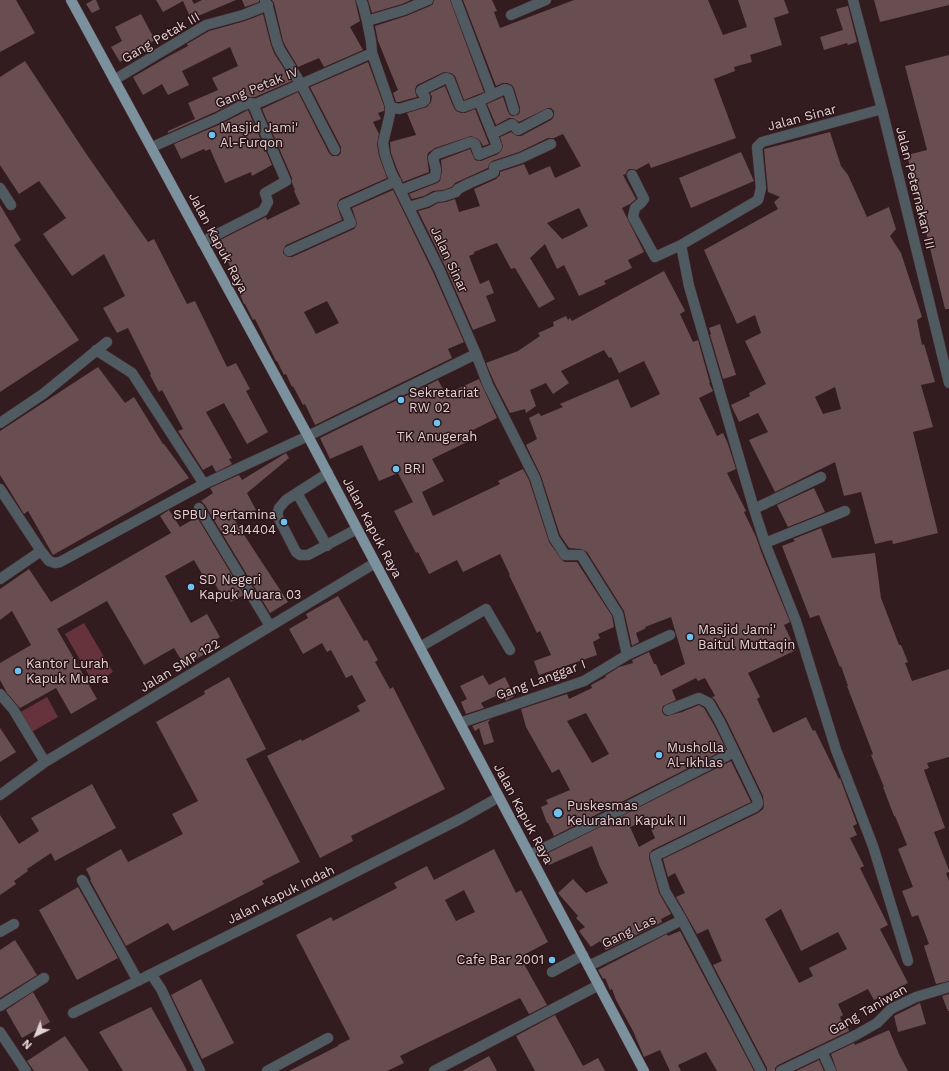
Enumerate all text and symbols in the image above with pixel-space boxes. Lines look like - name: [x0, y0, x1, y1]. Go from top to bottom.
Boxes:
- street label: Gang Petak III: [119, 9, 203, 67]
- street label: Gang Petak IV: [213, 64, 301, 112]
- street label: Jalan Sinar: [766, 101, 838, 135]
- place label: Masjid Jami' Al-Furqon: [220, 120, 298, 151]
- street label: Jalan Peternakan III: [892, 125, 938, 251]
- marker: Masjid Jami' Al-Furqon: [207, 130, 217, 140]
- street label: Jalan Kapuk Raya: [185, 190, 251, 296]
- street label: Jalan Sinar: [427, 225, 471, 295]
- place label: Sekretariat RW 02: [409, 385, 479, 416]
- marker: Sekretariat RW 02: [396, 395, 406, 405]
- marker: TK Anugerah: [432, 418, 442, 428]
- place label: TK Anugerah: [397, 429, 477, 445]
- place label: BRI: [404, 461, 425, 477]
- marker: BRI: [391, 464, 401, 474]
- street label: Jalan Kapuk Raya: [339, 475, 405, 581]
- place label: SPBU Pertamina 34.14404: [173, 507, 276, 538]
- marker: SPBU Pertamina 34.14404: [279, 517, 289, 527]
- place label: SD Negeri Kapuk Muara 03: [199, 572, 301, 603]
- marker: SD Negeri Kapuk Muara 03: [186, 582, 196, 592]
- place label: Masjid Jami' Baitul Muttaqin: [698, 622, 795, 653]
- marker: Masjid Jami' Baitul Muttaqin: [685, 632, 695, 642]
- street label: Jalan SMP 122: [137, 636, 223, 696]
- place label: Kantor Lurah Kapuk Muara: [26, 656, 109, 687]
- street label: Gang Langgar I: [494, 657, 588, 703]
- marker: Kantor Lurah Kapuk Muara: [13, 666, 23, 676]
- place label: Musholla Al-Ikhlas: [667, 740, 724, 771]
- marker: Musholla Al-Ikhlas: [654, 750, 664, 760]
- street label: Jalan Kapuk Raya: [490, 761, 556, 867]
- place label: Puskesmas Kelurahan Kapuk II: [567, 798, 686, 829]
- marker: Puskesmas Kelurahan Kapuk II: [552, 807, 564, 819]
- street label: Jalan Kapuk Indah: [225, 862, 337, 928]
- street label: Gang Las: [599, 912, 659, 952]
- place label: Cafe Bar 2001: [457, 952, 544, 968]
- marker: Cafe Bar 2001: [547, 955, 557, 965]
- street label: Gang Taniwan: [826, 981, 910, 1039]
- north arrow: [16, 1015, 56, 1055]
- text: N: [20, 1037, 35, 1052]

